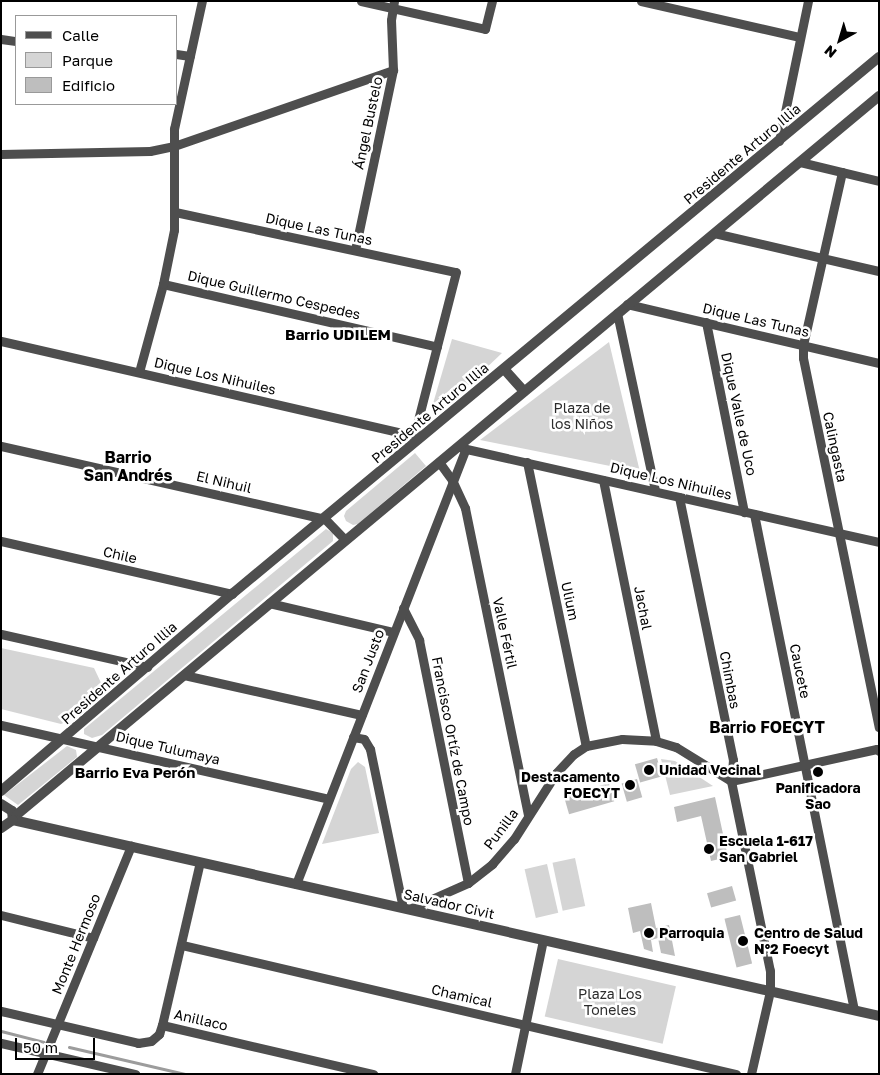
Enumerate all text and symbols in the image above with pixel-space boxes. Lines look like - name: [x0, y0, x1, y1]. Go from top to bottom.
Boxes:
- legend: [15, 15, 178, 105]
- north arrow: [815, 15, 865, 65]
- text: Calle: [62, 26, 99, 44]
- text: N: [821, 42, 840, 62]
- text: Parque: [62, 51, 113, 69]
- street label: Ángel Bustelo: [350, 75, 386, 171]
- text: Edificio: [62, 76, 115, 94]
- street label: Presidente Arturo Illia: [680, 100, 804, 208]
- street label: Dique Las Tunas: [264, 209, 374, 249]
- street label: Dique Guillermo Cespedes: [186, 267, 362, 323]
- street label: Dique Las Tunas: [701, 300, 811, 340]
- district label: Barrio UDILEM: [285, 326, 391, 344]
- street label: Dique Valle de Uco: [718, 351, 760, 477]
- street label: Dique Los Nihuiles: [152, 354, 278, 398]
- street label: Presidente Arturo Illia: [368, 359, 492, 467]
- park label: Plaza de los Niños: [551, 400, 613, 432]
- street label: Calingasta: [819, 410, 851, 484]
- district label: Barrio San Andrés: [84, 447, 172, 485]
- street label: Dique Los Nihuiles: [608, 459, 734, 503]
- street label: El Nihuil: [195, 467, 253, 497]
- street label: Chile: [101, 543, 139, 567]
- street label: Ulium: [558, 580, 582, 622]
- street label: Jachal: [631, 585, 655, 631]
- street label: Valle Fértil: [489, 596, 521, 670]
- street label: Presidente Arturo Illia: [58, 618, 180, 728]
- street label: San Justo: [348, 627, 388, 695]
- street label: Caucete: [786, 642, 814, 700]
- street label: Chimbas: [716, 650, 744, 710]
- street label: Francisco Ortíz de Campo: [428, 655, 478, 827]
- district label: Barrio FOECYT: [709, 717, 825, 737]
- street label: Dique Tulumaya: [114, 728, 222, 768]
- place label: Unidad Vecinal: [659, 762, 761, 778]
- district label: Barrio Eva Perón: [75, 764, 195, 782]
- marker: Unidad Vecinal: [643, 764, 655, 776]
- marker: Panificadora Sao: [812, 766, 824, 778]
- place label: Destacamento FOECYT: [521, 769, 620, 802]
- marker: Destacamento FOECYT: [624, 779, 636, 791]
- place label: Panificadora Sao: [775, 780, 861, 812]
- street label: Punilla: [480, 805, 522, 853]
- place label: Escuela 1-617 San Gabriel: [719, 833, 813, 866]
- marker: Escuela 1-617 San Gabriel: [703, 843, 715, 855]
- street label: Salvador Civit: [402, 885, 496, 923]
- street label: Monte Hermoso: [48, 891, 104, 997]
- place label: Parroquia: [659, 925, 724, 941]
- place label: Centro de Salud N°2 Foecyt: [754, 925, 863, 958]
- marker: Parroquia: [643, 927, 655, 939]
- marker: Centro de Salud N°2 Foecyt: [736, 934, 750, 948]
- street label: Chamical: [430, 981, 494, 1011]
- park label: Plaza Los Toneles: [578, 986, 642, 1019]
- street label: Anillaco: [172, 1006, 230, 1034]
- scale bar: [18, 1028, 98, 1060]
- text: 50 m: [23, 1038, 58, 1056]

